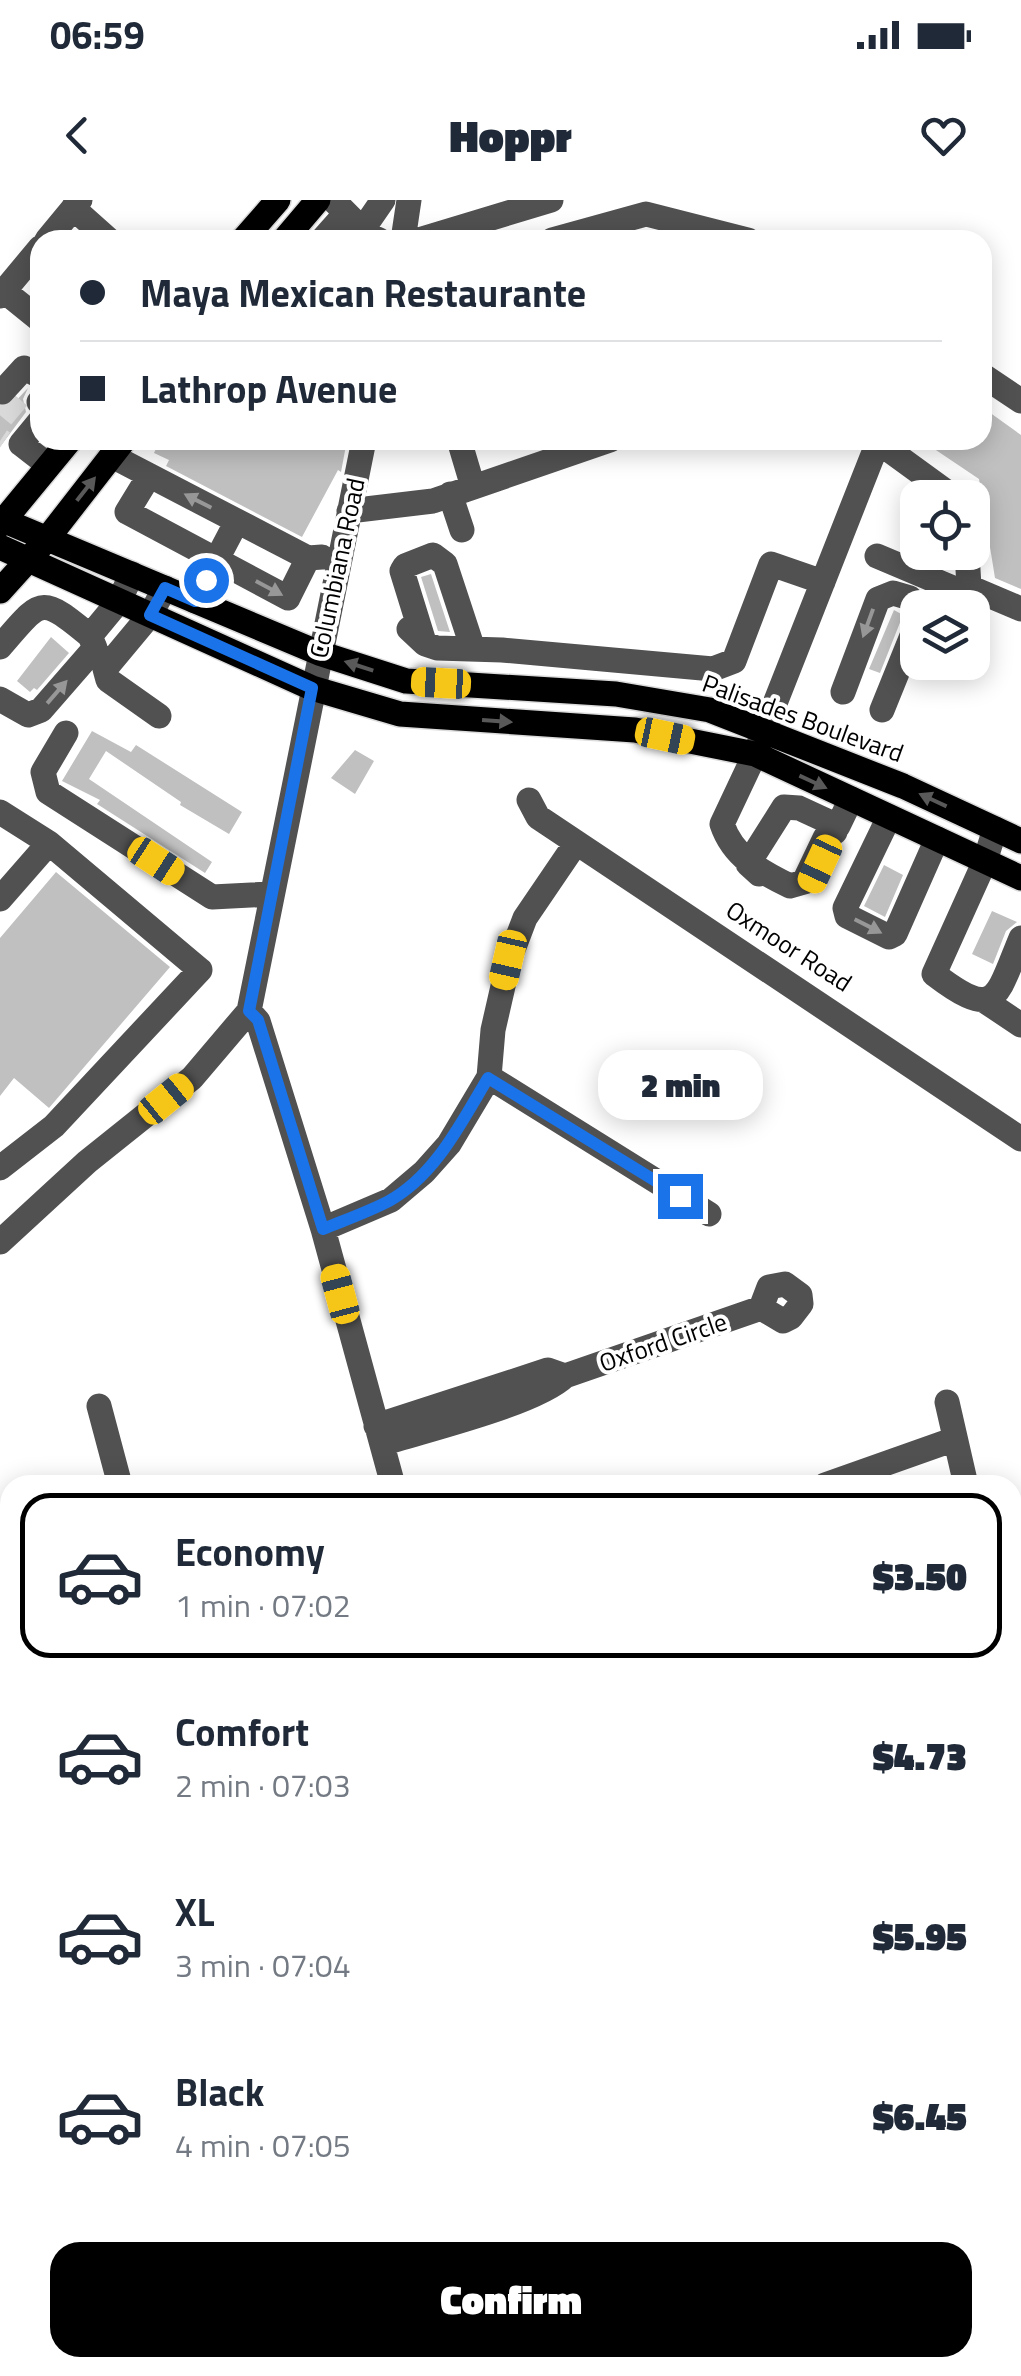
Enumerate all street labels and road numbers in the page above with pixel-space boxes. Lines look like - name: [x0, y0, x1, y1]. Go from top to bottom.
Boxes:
- street label: Columbiana Road: [299, 474, 375, 662]
- street label: Palisades Boulevard: [697, 664, 909, 772]
- street label: Oxmoor Road: [719, 891, 859, 1001]
- street label: Oxford Circle: [594, 1302, 732, 1382]

